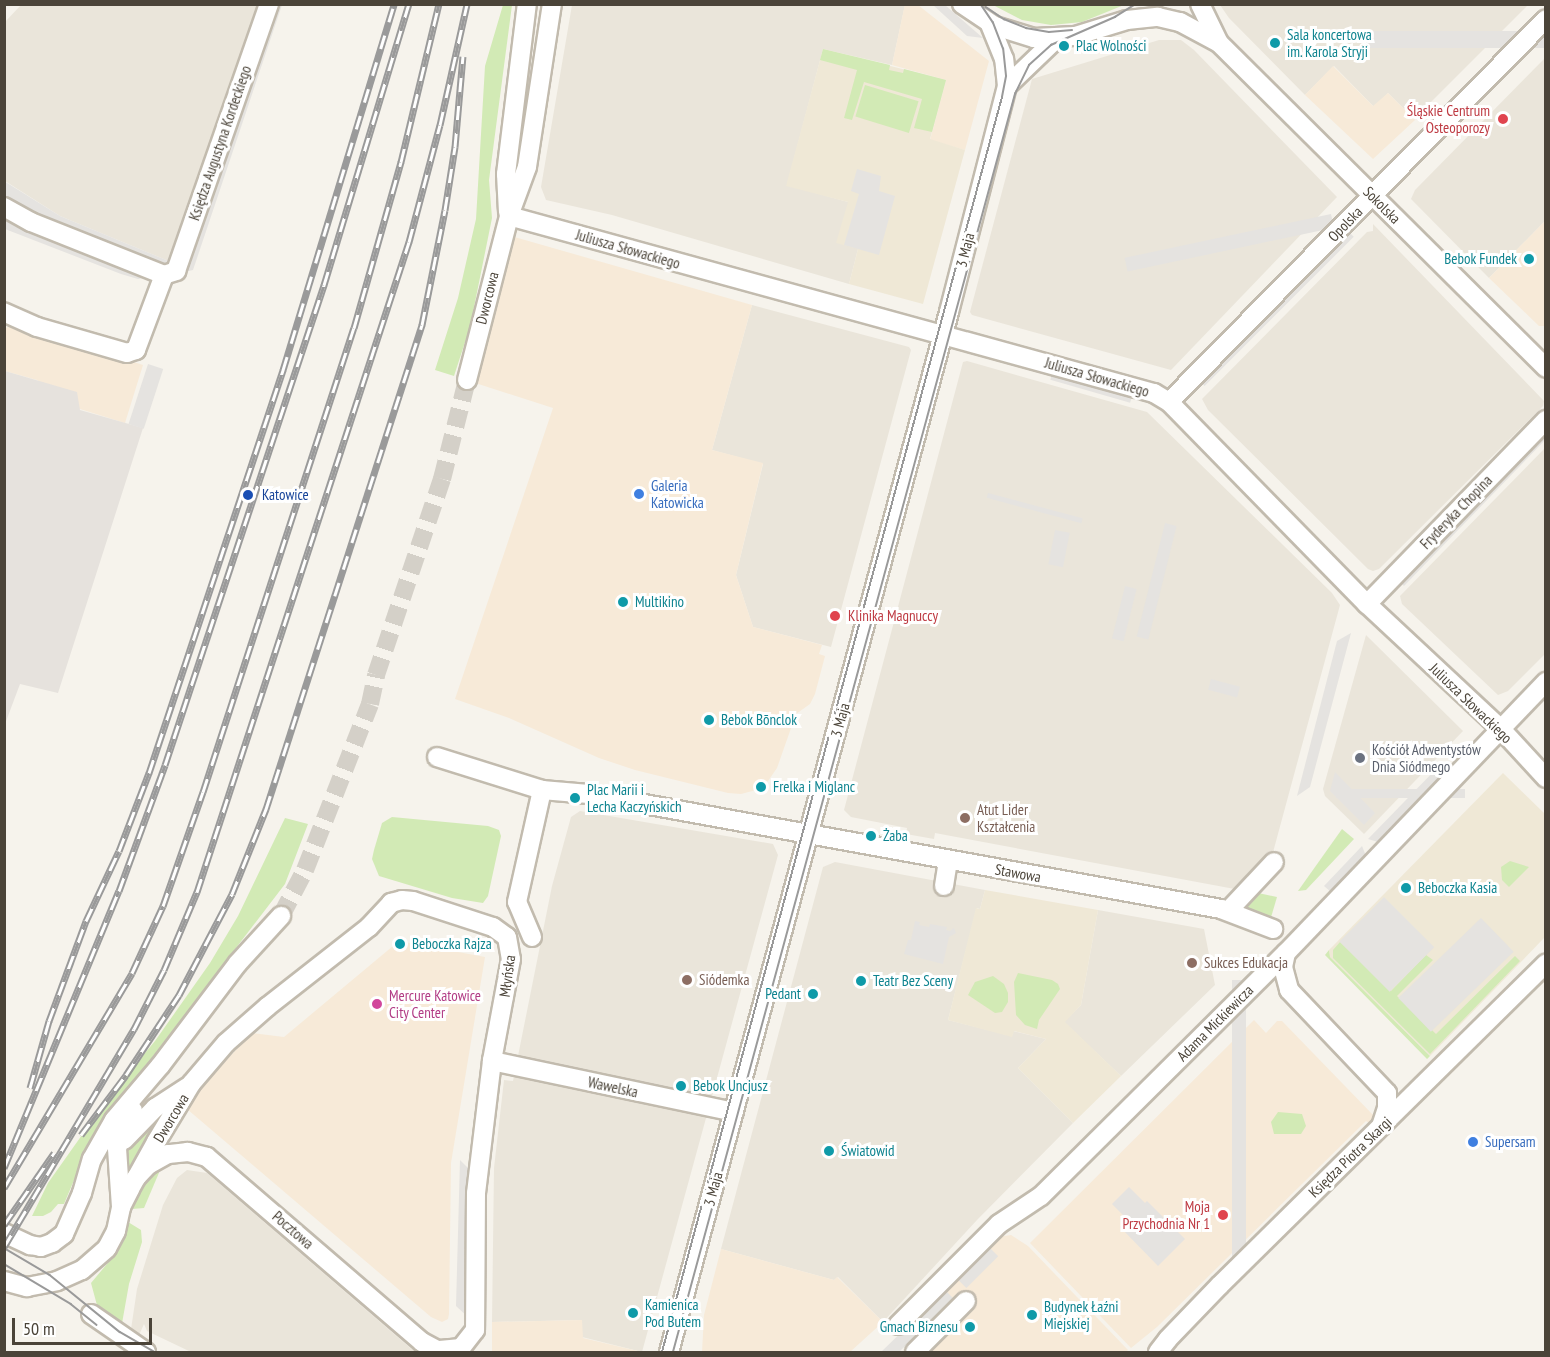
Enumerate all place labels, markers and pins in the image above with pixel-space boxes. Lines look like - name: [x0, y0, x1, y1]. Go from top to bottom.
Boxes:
- place label: Sala koncertowa im. Karola Stryji: [1287, 25, 1372, 60]
- marker: Sala koncertowa im. Karola Stryji: [1268, 36, 1282, 50]
- place label: Plac Wolności: [1076, 37, 1147, 55]
- marker: Plac Wolności: [1057, 39, 1071, 53]
- place label: Śląskie Centrum Osteoporozy: [1407, 101, 1490, 136]
- marker: Śląskie Centrum Osteoporozy: [1494, 110, 1512, 128]
- place label: Bebok Fundek: [1444, 250, 1517, 268]
- marker: Bebok Fundek: [1522, 252, 1536, 266]
- place label: Galeria Katowicka: [651, 476, 704, 511]
- marker: Katowice: [239, 486, 257, 504]
- place label: Katowice: [262, 486, 309, 504]
- marker: Galeria Katowicka: [632, 487, 646, 501]
- place label: Multikino: [635, 593, 684, 611]
- marker: Multikino: [616, 595, 630, 609]
- marker: Klinika Magnuccy: [826, 607, 844, 625]
- place label: Klinika Magnuccy: [848, 607, 938, 625]
- place label: Bebok Bōnclok: [721, 711, 798, 729]
- marker: Bebok Bōnclok: [702, 713, 716, 727]
- place label: Kościół Adwentystów Dnia Siódmego: [1372, 740, 1481, 775]
- marker: Kościół Adwentystów Dnia Siódmego: [1353, 751, 1367, 765]
- place label: Frelka i Miglanc: [773, 778, 855, 796]
- place label: Plac Marii i Lecha Kaczyńskich: [587, 780, 682, 815]
- marker: Frelka i Miglanc: [754, 780, 768, 794]
- marker: Plac Marii i Lecha Kaczyńskich: [568, 791, 582, 805]
- place label: Atut Lider Kształcenia: [977, 800, 1035, 835]
- marker: Atut Lider Kształcenia: [958, 811, 972, 825]
- place label: Żaba: [883, 827, 908, 845]
- marker: Żaba: [864, 829, 878, 843]
- place label: Beboczka Kasia: [1418, 879, 1497, 897]
- marker: Beboczka Kasia: [1399, 881, 1413, 895]
- place label: Beboczka Rajza: [412, 935, 492, 953]
- marker: Beboczka Rajza: [393, 937, 407, 951]
- place label: Sukces Edukacja: [1204, 954, 1288, 972]
- marker: Sukces Edukacja: [1185, 956, 1199, 970]
- place label: Siódemka: [699, 971, 749, 989]
- place label: Teatr Bez Sceny: [873, 972, 953, 990]
- marker: Siódemka: [680, 973, 694, 987]
- marker: Teatr Bez Sceny: [854, 974, 868, 988]
- place label: Pedant: [765, 985, 801, 1003]
- place label: Mercure Katowice City Center: [389, 986, 481, 1021]
- marker: Pedant: [806, 987, 820, 1001]
- marker: Mercure Katowice City Center: [370, 997, 384, 1011]
- place label: Bebok Uncjusz: [693, 1077, 768, 1095]
- marker: Bebok Uncjusz: [674, 1079, 688, 1093]
- place label: Supersam: [1485, 1133, 1536, 1151]
- marker: Supersam: [1466, 1135, 1480, 1149]
- place label: Światowid: [841, 1142, 894, 1160]
- marker: Światowid: [822, 1144, 836, 1158]
- place label: Moja Przychodnia Nr 1: [1123, 1197, 1210, 1232]
- marker: Moja Przychodnia Nr 1: [1214, 1206, 1232, 1224]
- place label: Kamienica Pod Butem: [645, 1295, 701, 1330]
- place label: Budynek Łaźni Miejskiej: [1044, 1297, 1119, 1332]
- marker: Kamienica Pod Butem: [626, 1306, 640, 1320]
- marker: Budynek Łaźni Miejskiej: [1025, 1308, 1039, 1322]
- place label: Gmach Biznesu: [880, 1318, 958, 1336]
- marker: Gmach Biznesu: [963, 1320, 977, 1334]

